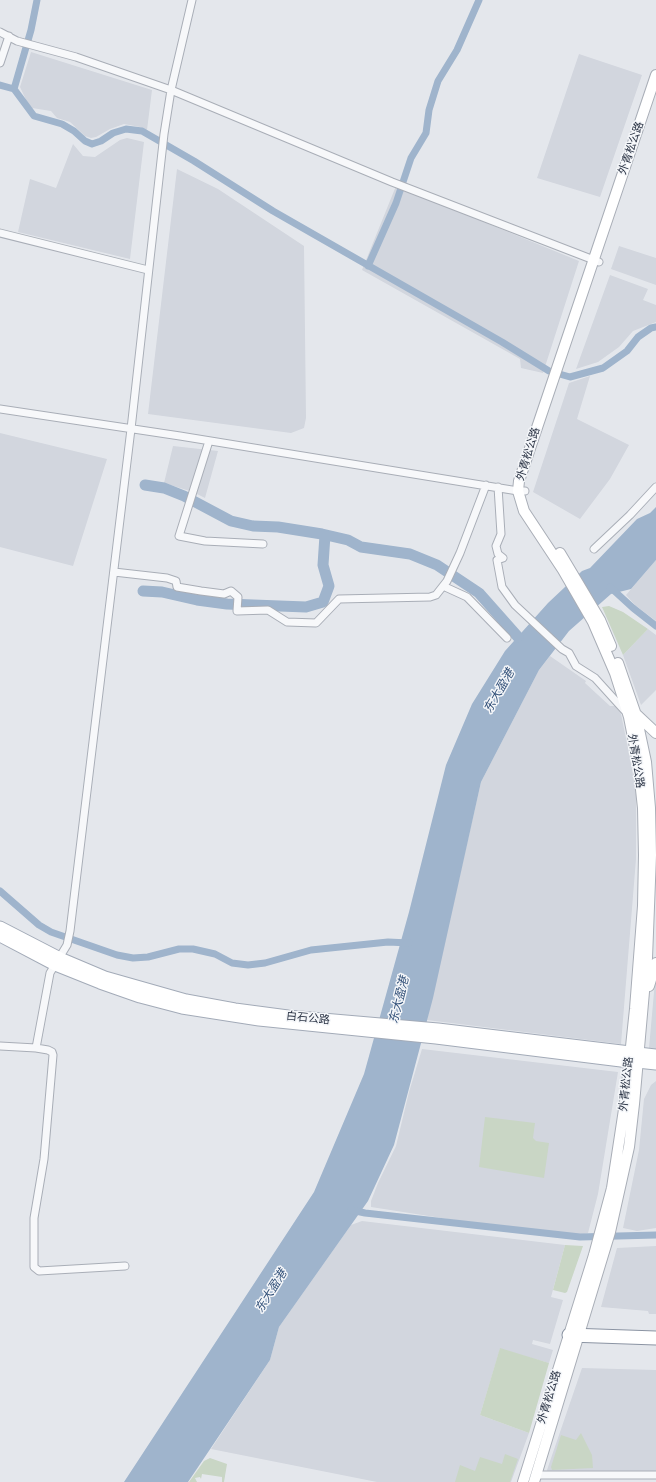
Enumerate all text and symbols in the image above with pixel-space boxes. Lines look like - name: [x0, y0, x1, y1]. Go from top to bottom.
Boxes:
- street label: 外青松公路: [616, 120, 646, 176]
- street label: 外青松公路: [514, 426, 542, 482]
- water label: 东大盈港: [481, 667, 517, 715]
- street label: 外青松公路: [625, 733, 647, 789]
- water label: 东大盈港: [386, 975, 412, 1025]
- street label: 白石公路: [285, 1009, 331, 1027]
- street label: 外青松公路: [617, 1056, 635, 1112]
- water label: 东大盈港: [252, 1267, 290, 1315]
- street label: 外青松公路: [535, 1369, 563, 1425]

